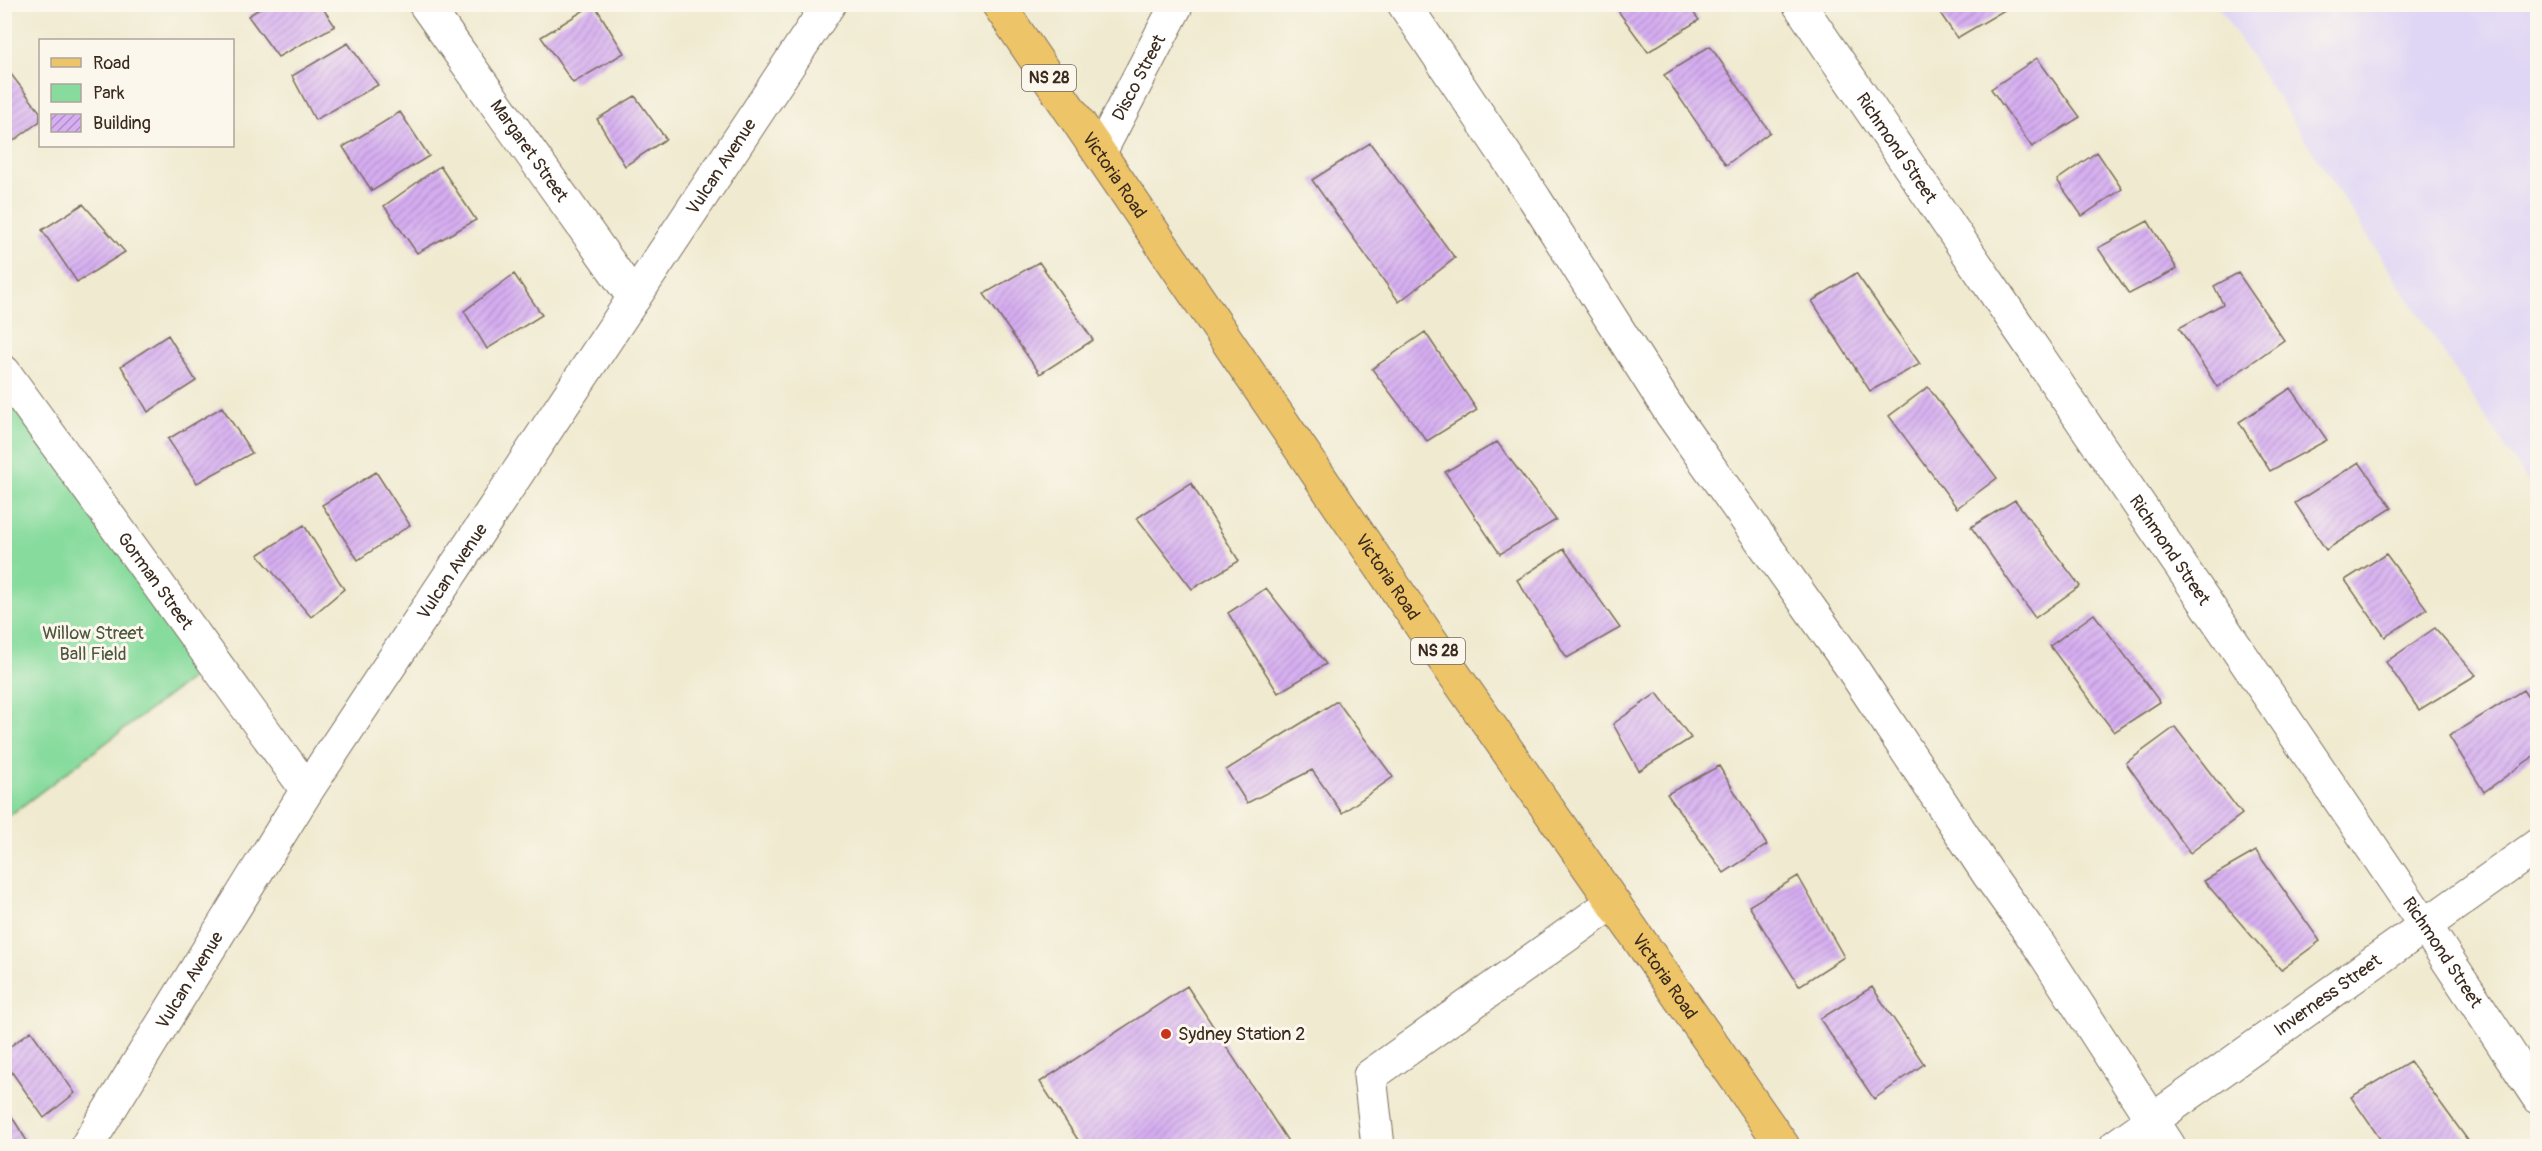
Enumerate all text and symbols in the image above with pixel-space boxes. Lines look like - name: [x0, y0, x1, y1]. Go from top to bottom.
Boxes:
- street label: Disco Street: [1107, 30, 1171, 125]
- legend: [39, 39, 234, 147]
- text: Road: [93, 52, 130, 75]
- road number: NS 28: [1022, 65, 1076, 91]
- text: Park: [93, 82, 125, 105]
- street label: Richmond Street: [1851, 88, 1943, 208]
- street label: Margaret Street: [485, 95, 574, 207]
- text: Building: [93, 112, 151, 135]
- street label: Vulcan Avenue: [681, 114, 761, 219]
- street label: Victoria Road: [1077, 128, 1152, 223]
- street label: Richmond Street: [2124, 490, 2216, 610]
- street label: Vulcan Avenue: [412, 519, 492, 624]
- street label: Gorman Street: [112, 528, 199, 635]
- street label: Victoria Road: [1350, 529, 1425, 625]
- park label: Willow Street Ball Field: [42, 622, 144, 666]
- road number: NS 28: [1411, 638, 1465, 664]
- street label: Richmond Street: [2397, 892, 2488, 1013]
- street label: Vulcan Avenue: [151, 927, 228, 1033]
- street label: Victoria Road: [1627, 929, 1703, 1024]
- street label: Inverness Street: [2269, 948, 2386, 1041]
- place label: Sydney Station 2: [1178, 1023, 1305, 1046]
- marker: Sydney Station 2: [1159, 1027, 1173, 1041]

